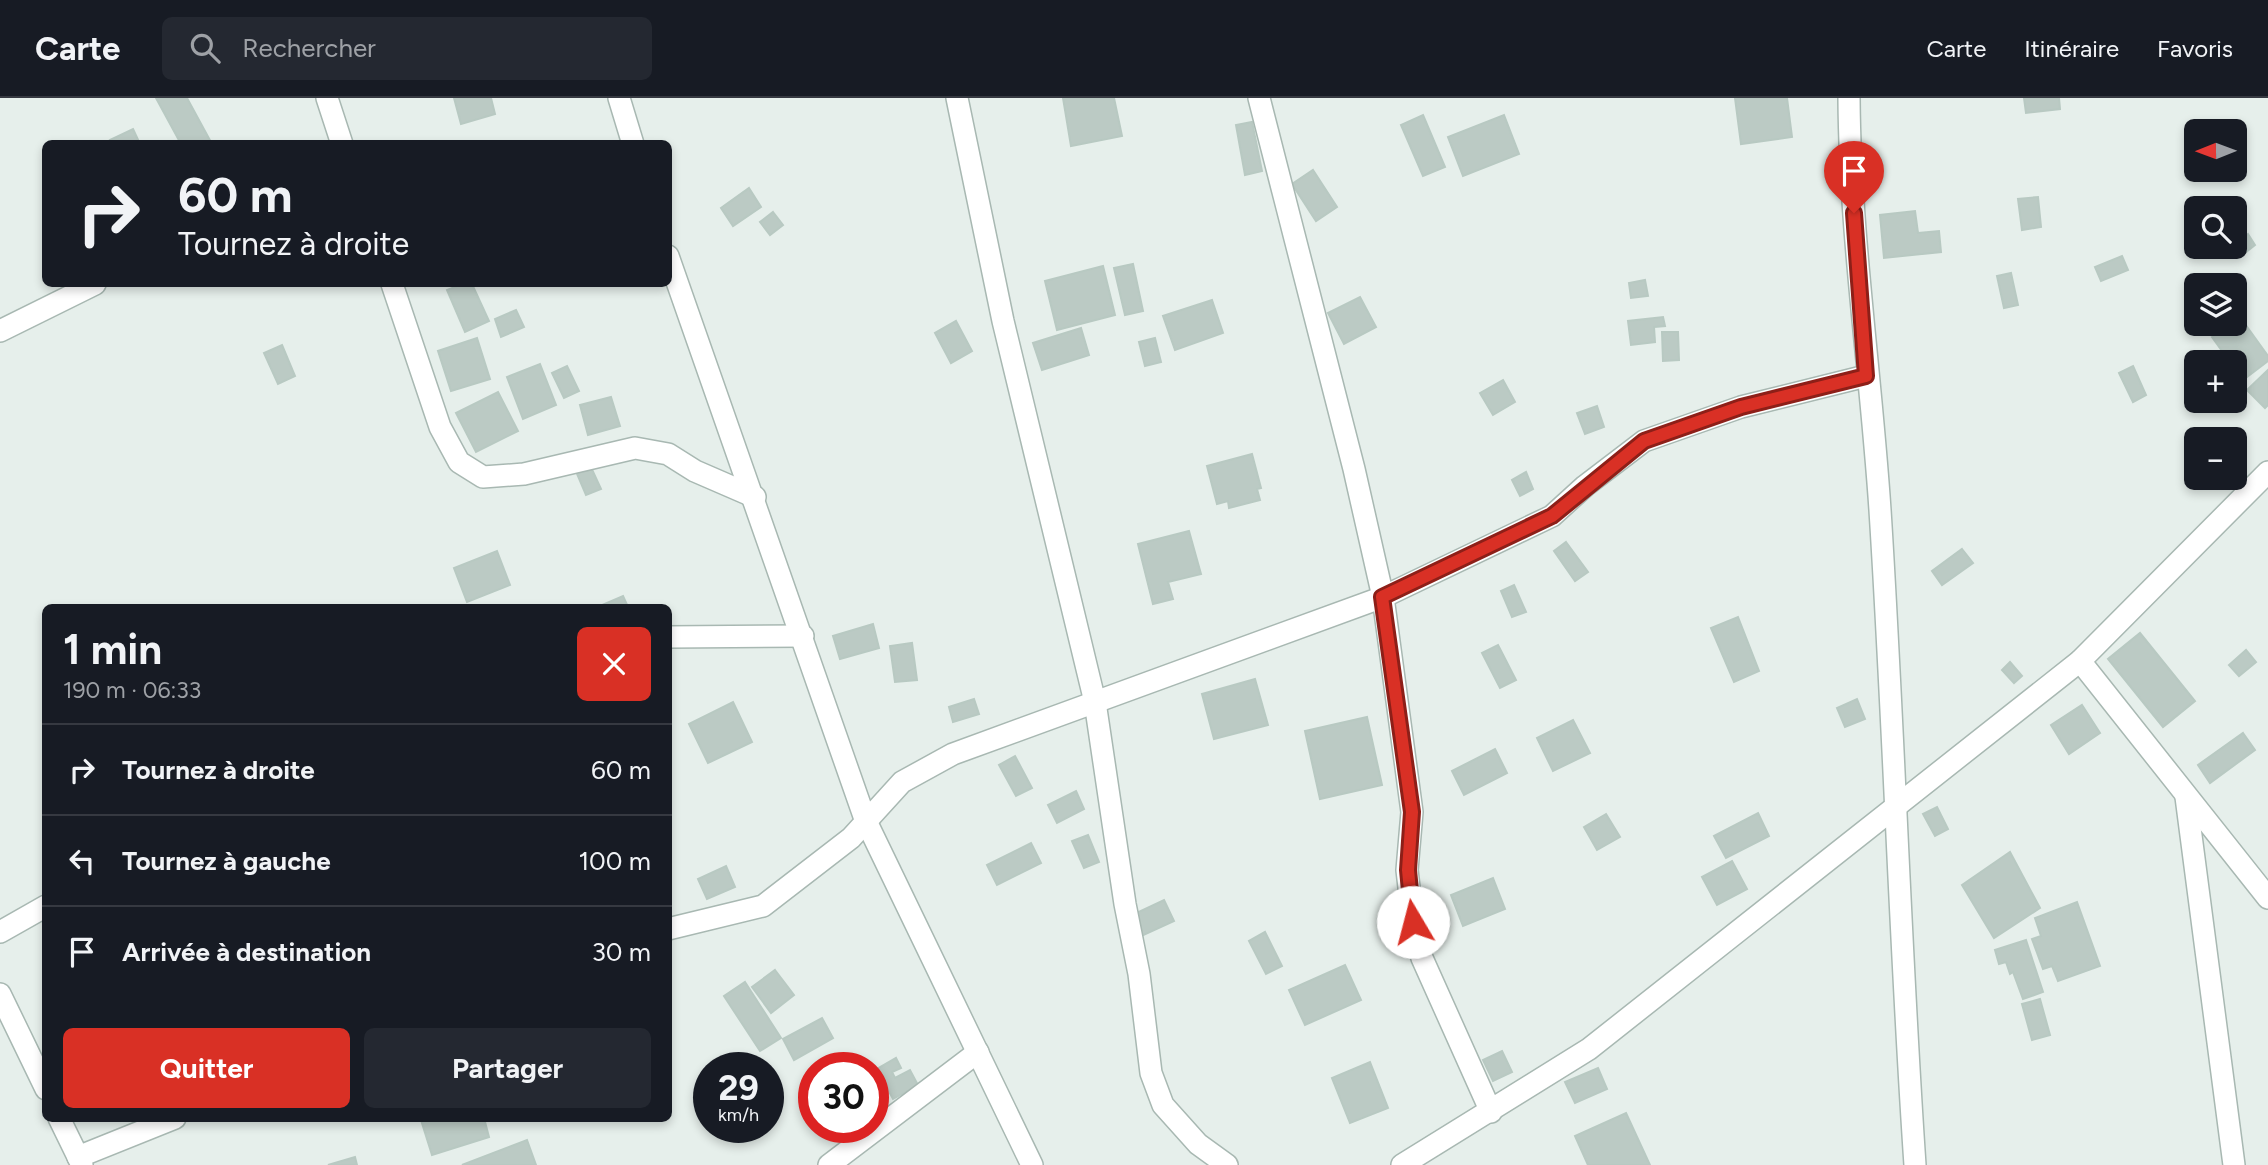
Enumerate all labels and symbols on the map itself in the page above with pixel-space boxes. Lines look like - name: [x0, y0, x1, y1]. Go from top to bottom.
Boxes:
- north arrow: [2184, 119, 2247, 182]
- pin: [1824, 141, 1884, 213]
- position arrow: [1376, 885, 1450, 959]
- speed limit sign: 30: [798, 1052, 889, 1143]

